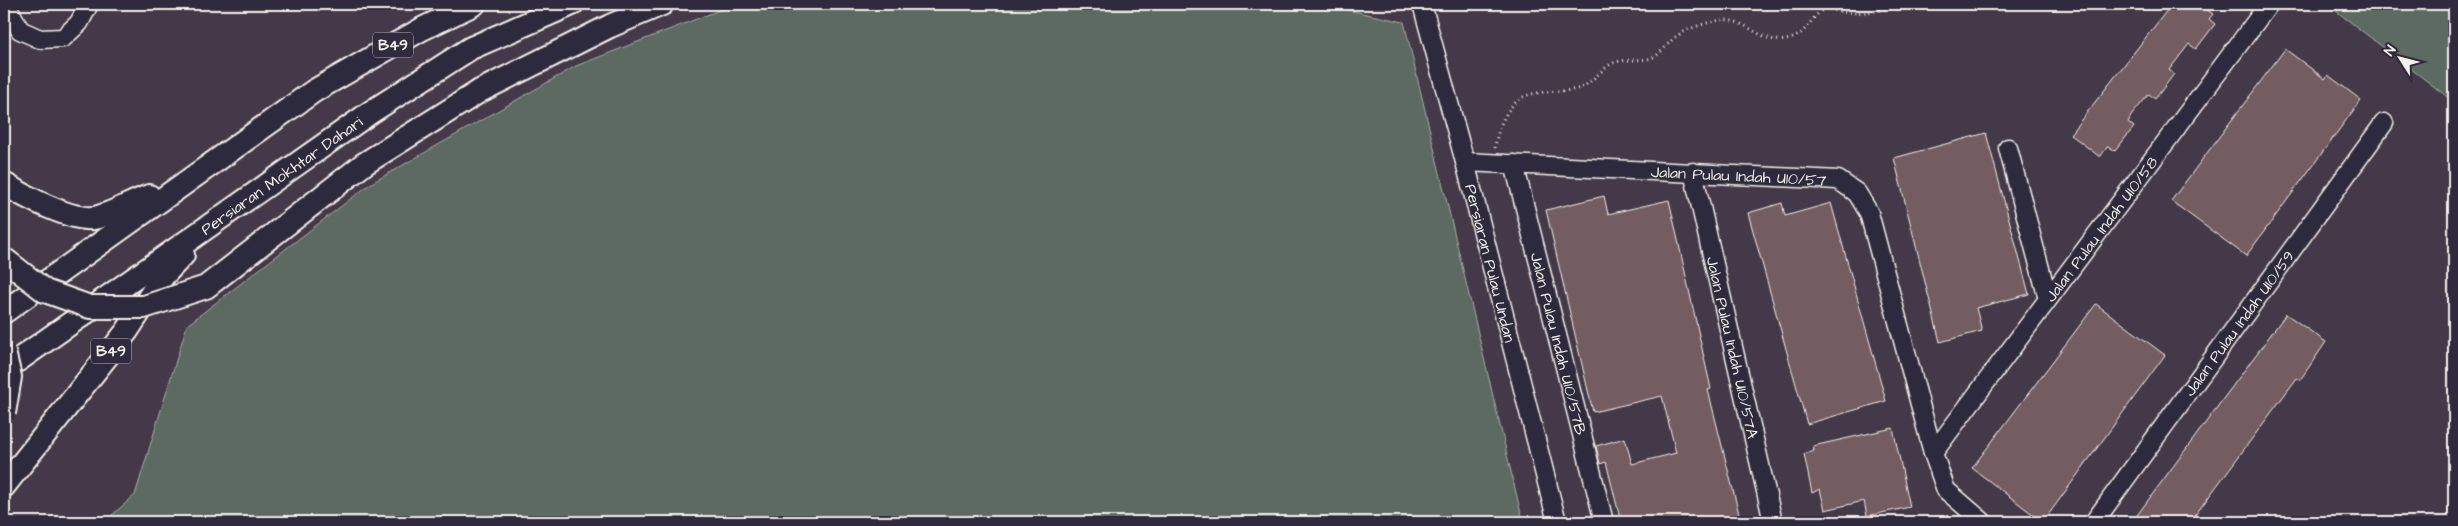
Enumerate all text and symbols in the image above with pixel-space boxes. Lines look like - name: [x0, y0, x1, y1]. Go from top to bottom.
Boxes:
- road number: B49: [373, 32, 413, 58]
- north arrow: [2376, 32, 2426, 82]
- text: N: [2380, 41, 2401, 60]
- street label: Persiaran Mokhtar Dahari: [197, 111, 368, 240]
- street label: Jalan Pulau Indah U10/58: [2040, 152, 2163, 307]
- street label: Jalan Pulau Indah U10/57: [1650, 161, 1827, 191]
- street label: Persiaran Pulau Undan: [1459, 182, 1521, 345]
- street label: Jalan Pulau Indah U10/59: [2179, 246, 2300, 401]
- street label: Jalan Pulau Indah U10/57B: [1525, 250, 1592, 438]
- street label: Jalan Pulau Indah U10/57A: [1701, 255, 1764, 441]
- road number: B49: [91, 338, 131, 364]

